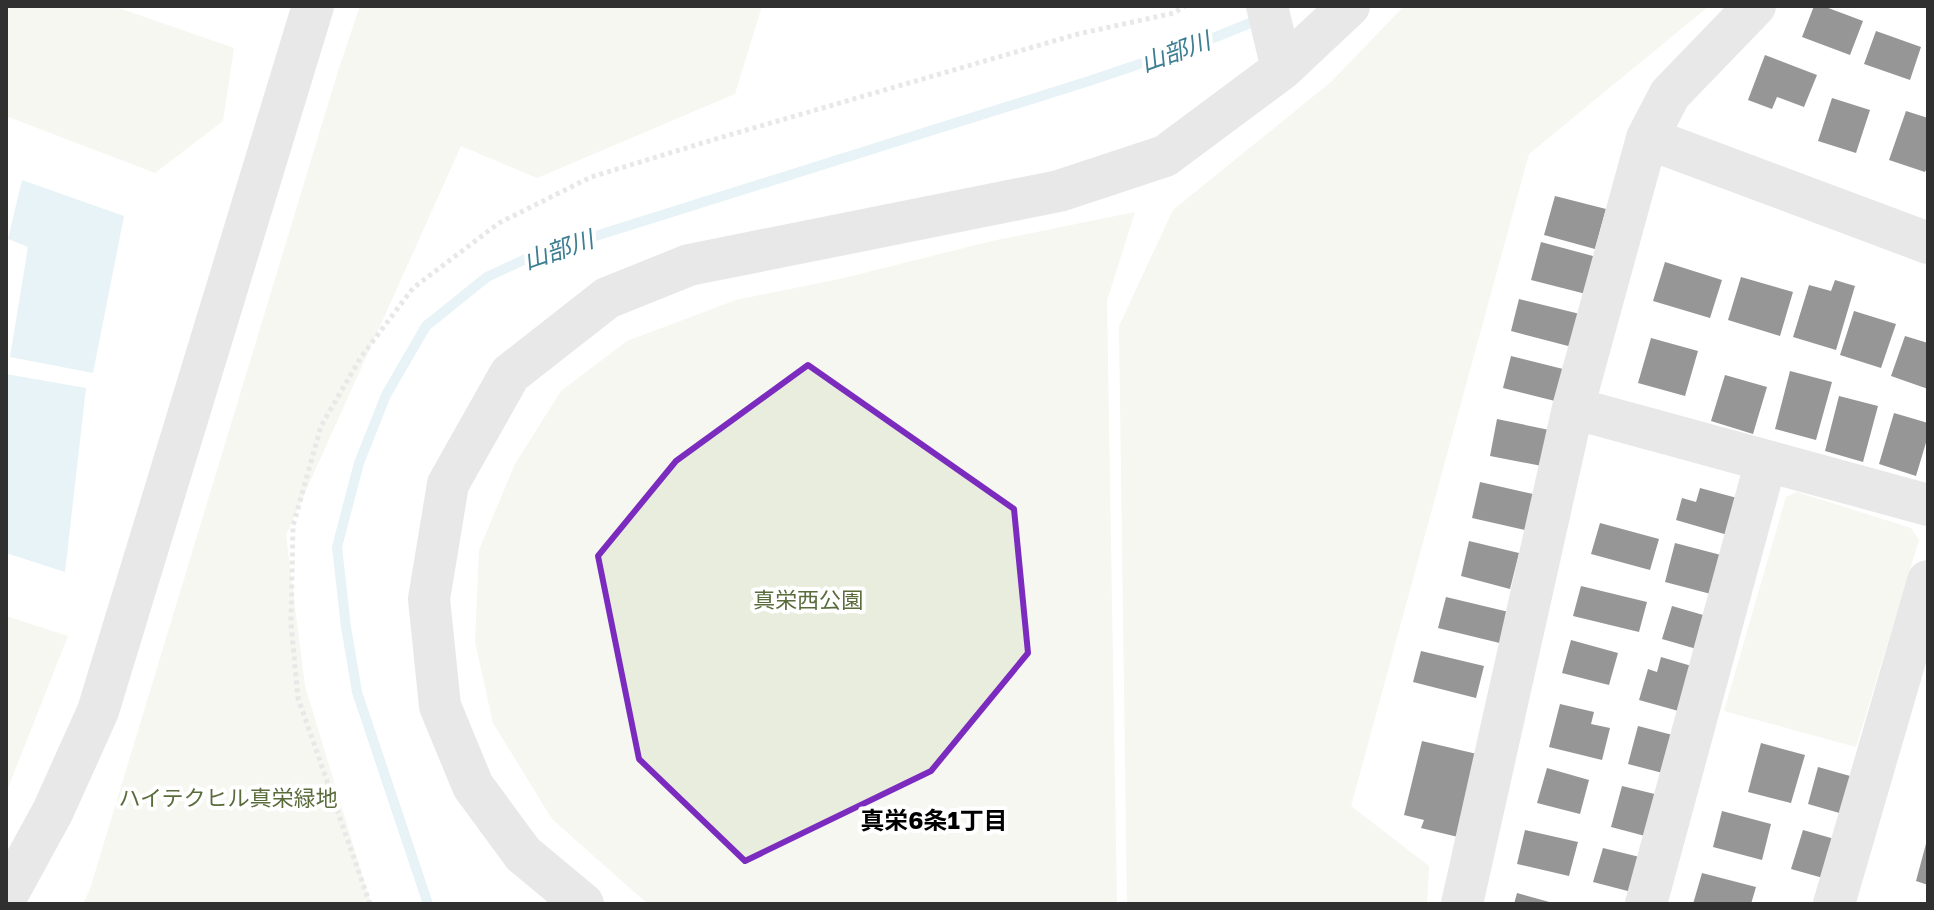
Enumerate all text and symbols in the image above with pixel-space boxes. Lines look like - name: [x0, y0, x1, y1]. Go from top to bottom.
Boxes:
- water label: 山部川: [1136, 24, 1217, 77]
- water label: 山部川: [519, 223, 600, 274]
- park label: 真栄西公園: [753, 586, 863, 613]
- park label: ハイテクヒル真栄緑地: [118, 784, 338, 811]
- district label: 真栄6条1丁目: [860, 805, 1008, 834]

